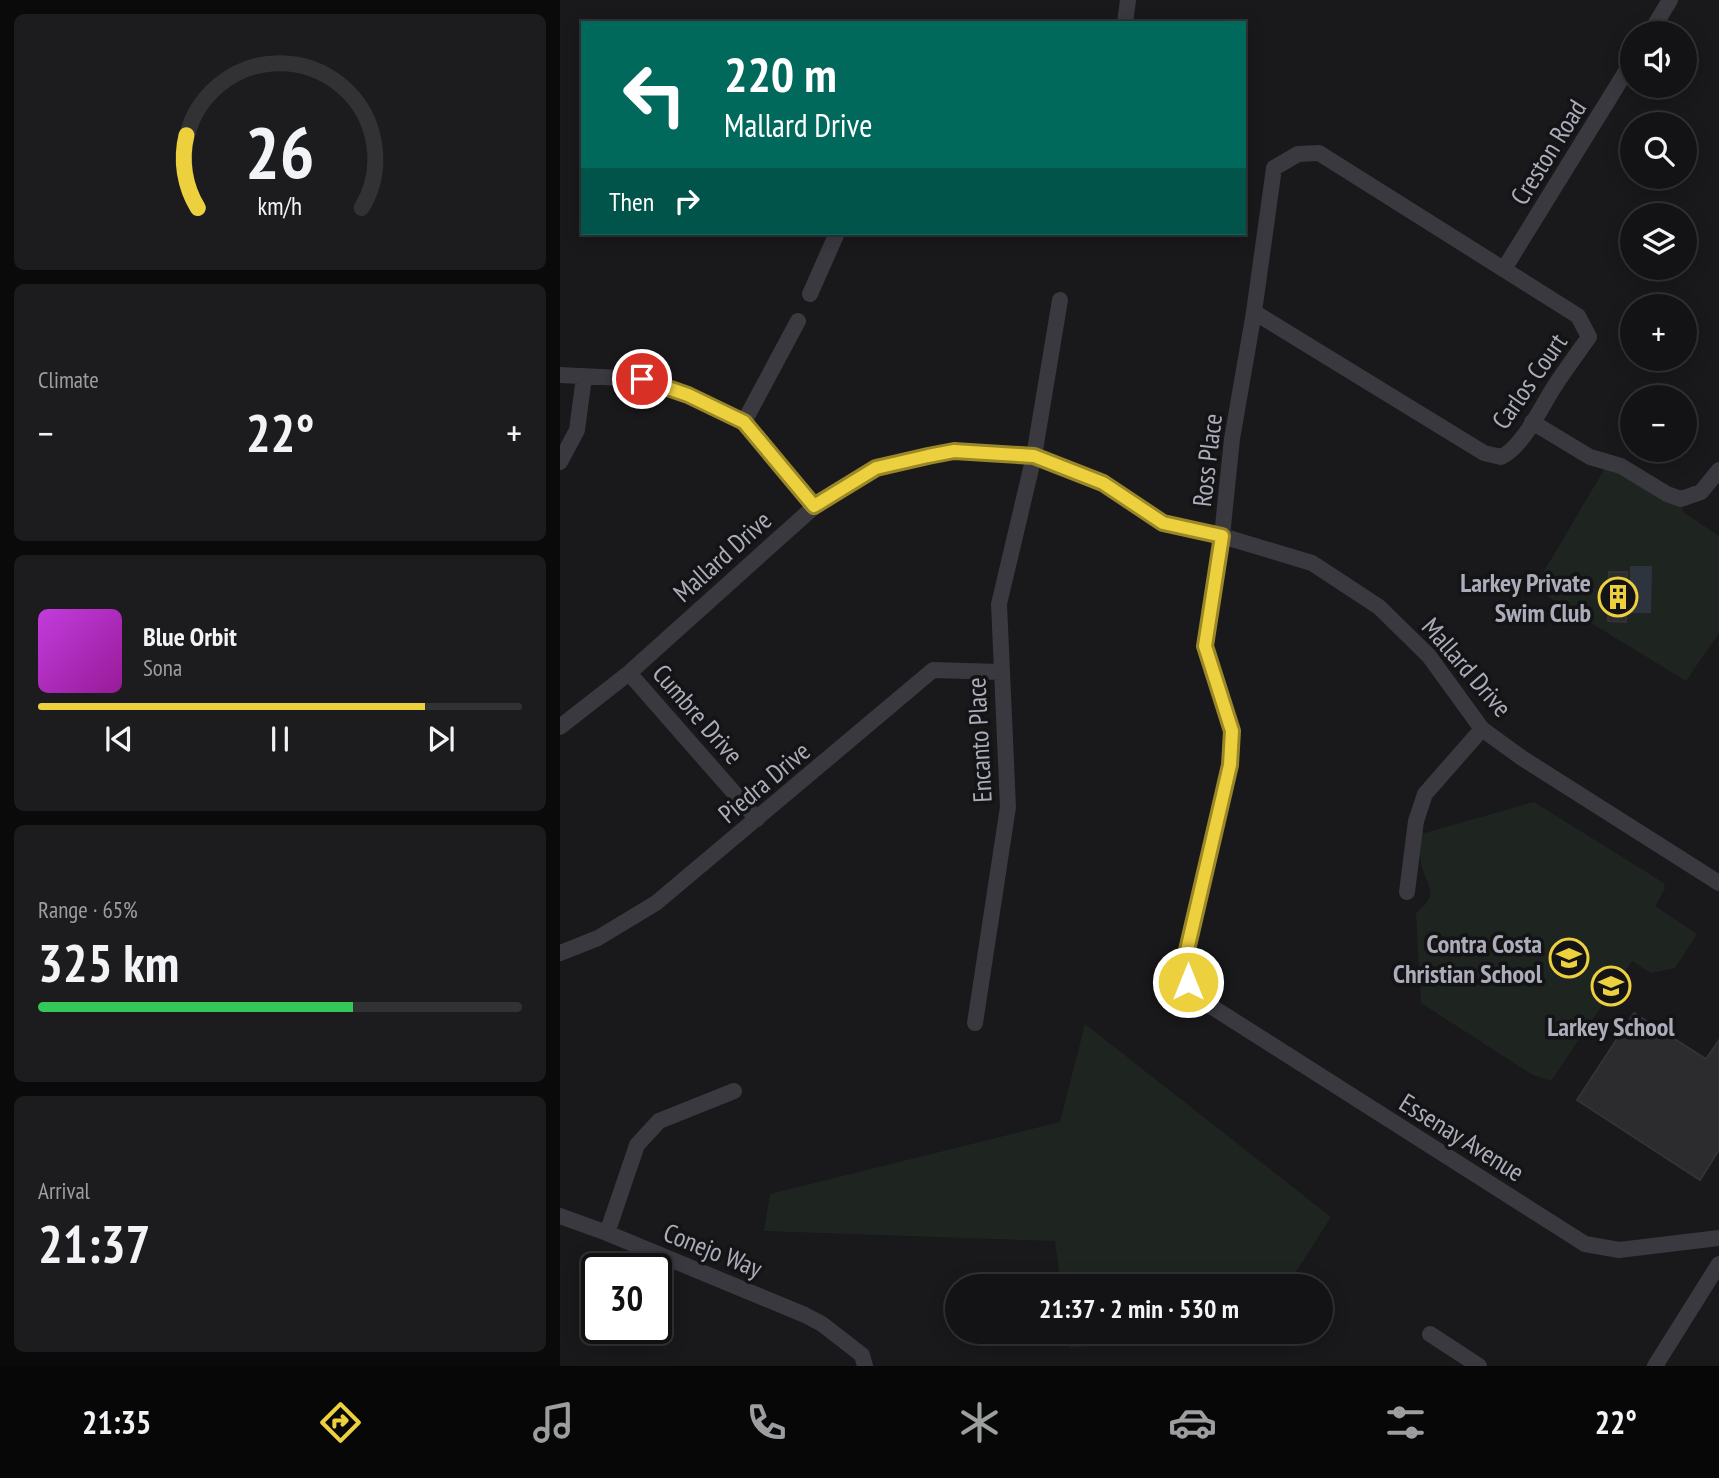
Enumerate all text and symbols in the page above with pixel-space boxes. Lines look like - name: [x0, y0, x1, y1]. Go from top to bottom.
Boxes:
- map controls: [1620, 21, 1697, 462]
- button: sound: [1620, 21, 1697, 98]
- text: 220 m: [724, 42, 837, 106]
- icon: left: [609, 49, 700, 140]
- street label: Creston Road: [1503, 93, 1593, 211]
- text: Mallard Drive: [724, 104, 872, 146]
- text: 26: [245, 105, 315, 199]
- button: search: [1620, 112, 1697, 189]
- icon: right: [668, 182, 706, 220]
- text: Then: [609, 185, 654, 218]
- text: km/h: [258, 190, 302, 222]
- button: layers: [1620, 203, 1697, 280]
- button: +: [1620, 294, 1697, 371]
- street label: Carlos Court: [1484, 327, 1574, 435]
- pin: [612, 349, 672, 409]
- icon: arrive: [623, 360, 661, 398]
- text: Climate: [38, 365, 99, 394]
- button: −: [1620, 385, 1697, 462]
- text: 22°: [246, 399, 314, 466]
- text: −: [38, 408, 54, 457]
- text: +: [506, 408, 522, 457]
- street label: Ross Place: [1185, 412, 1229, 508]
- street label: Mallard Drive: [666, 503, 778, 609]
- place label: Larkey Private Swim Club: [1460, 566, 1591, 629]
- building icon: Larkey Private Swim Club: [1597, 576, 1639, 618]
- street label: Mallard Drive: [1415, 611, 1519, 723]
- text: Blue Orbit: [143, 620, 237, 653]
- text: Sona: [143, 653, 182, 682]
- street label: Cumbre Drive: [646, 657, 750, 771]
- street label: Encanto Place: [959, 677, 999, 803]
- icon: previous: [100, 720, 138, 758]
- icon: pause: [261, 720, 299, 758]
- icon: next: [422, 720, 460, 758]
- street label: Piedra Drive: [711, 734, 817, 830]
- text: Range · 65%: [38, 895, 138, 924]
- place label: Contra Costa Christian School: [1393, 927, 1543, 990]
- text: 325 km: [38, 929, 179, 996]
- school or university icon: Contra Costa Christian School: [1548, 937, 1590, 979]
- position arrow: [1151, 945, 1225, 1019]
- school or university icon: Larkey School: [1590, 965, 1632, 1007]
- place label: Larkey School: [1547, 1010, 1675, 1043]
- street label: Essenay Avenue: [1394, 1086, 1530, 1188]
- text: Arrival: [38, 1176, 90, 1205]
- text: 21:37: [38, 1210, 150, 1277]
- street label: Conejo Way: [659, 1215, 767, 1285]
- speed limit sign: 30: [581, 1253, 672, 1344]
- text: 21:37 · 2 min · 530 m: [1039, 1292, 1239, 1325]
- icon: directions: [316, 1398, 365, 1447]
- icon: music: [529, 1398, 578, 1447]
- icon: phone: [742, 1398, 791, 1447]
- icon: climate: [955, 1398, 1004, 1447]
- icon: car: [1168, 1398, 1217, 1447]
- icon: filters: [1381, 1398, 1430, 1447]
- text: 21:35: [82, 1401, 151, 1443]
- text: 22°: [1595, 1401, 1637, 1443]

